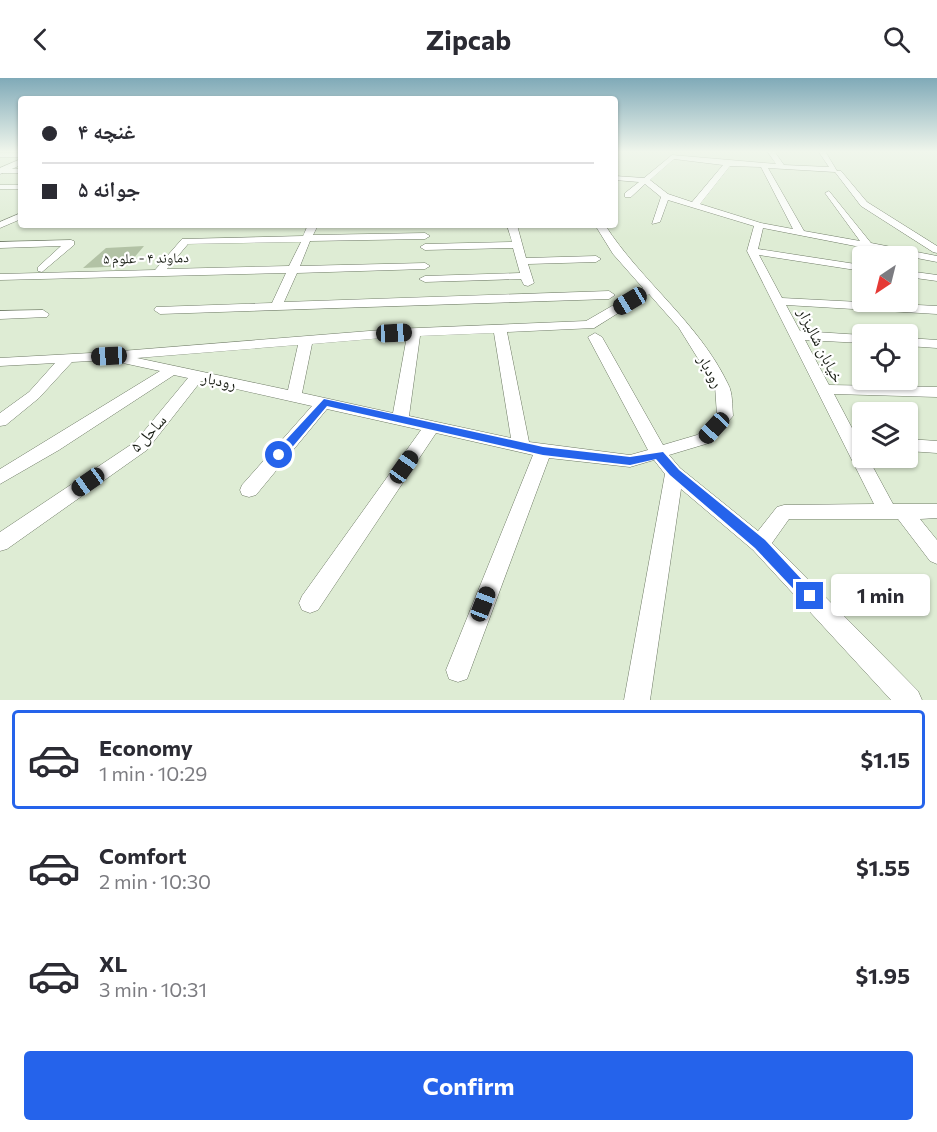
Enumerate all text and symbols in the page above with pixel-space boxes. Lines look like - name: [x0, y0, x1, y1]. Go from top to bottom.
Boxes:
- icon: back: [24, 23, 57, 56]
- text: Zipcab: [426, 23, 511, 56]
- icon: search: [880, 23, 913, 56]
- text: غنچه ۴: [78, 117, 135, 144]
- text: جوانه ۵: [78, 175, 141, 202]
- north arrow: [852, 246, 918, 312]
- map controls: [852, 246, 918, 468]
- street label: دماوند ۴ - علوم ۵: [103, 248, 189, 269]
- car: [610, 284, 650, 318]
- street label: خیابان شالیزار: [792, 303, 848, 386]
- car: [376, 323, 412, 343]
- button: locate: [852, 324, 918, 390]
- car: [91, 346, 127, 366]
- street label: رودبار: [693, 350, 728, 391]
- street label: رودبار: [199, 366, 238, 393]
- button: layers: [852, 402, 918, 468]
- car: [695, 409, 733, 447]
- street label: ساحل ۵: [126, 410, 171, 457]
- route start: [265, 441, 292, 468]
- car: [386, 447, 422, 487]
- car: [68, 464, 108, 500]
- callout: 1 min: [831, 575, 930, 617]
- route end: [796, 582, 823, 609]
- text: 1 min: [857, 583, 904, 607]
- car: [468, 584, 498, 624]
- icon: car: [27, 733, 81, 787]
- text: Economy: [99, 734, 193, 761]
- text: $1.15: [860, 746, 910, 773]
- text: 1 min · 10:29: [99, 761, 207, 785]
- icon: car: [27, 841, 81, 895]
- text: Comfort: [99, 842, 187, 869]
- text: $1.55: [856, 854, 910, 881]
- text: 2 min · 10:30: [99, 869, 211, 893]
- icon: car: [27, 949, 81, 1003]
- text: XL: [99, 950, 127, 977]
- text: $1.95: [855, 962, 910, 989]
- text: 3 min · 10:31: [99, 977, 207, 1001]
- button: Confirm: [24, 1051, 913, 1120]

